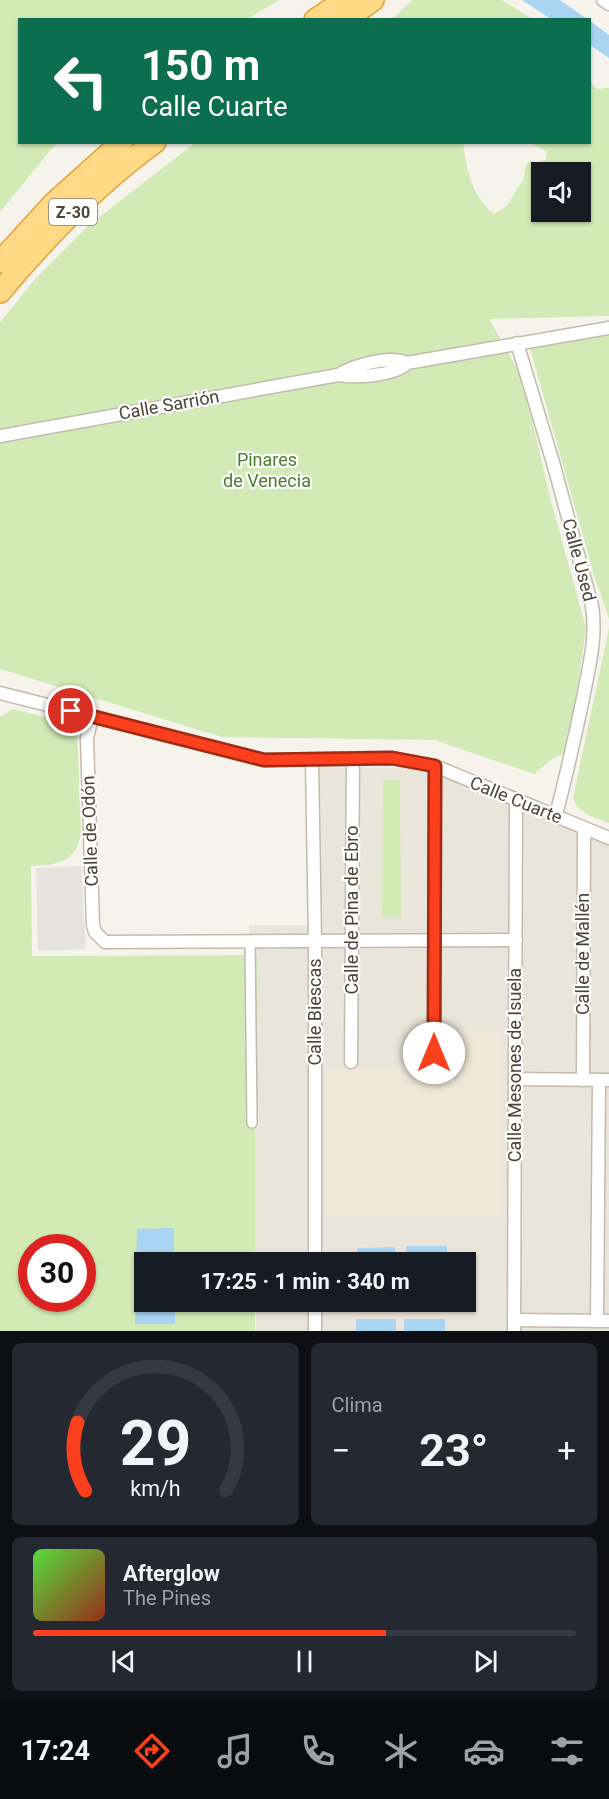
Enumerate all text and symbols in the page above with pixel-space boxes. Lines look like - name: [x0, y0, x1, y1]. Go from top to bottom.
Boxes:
- text: 150 m: [141, 41, 260, 90]
- icon: left: [42, 42, 120, 120]
- text: Calle Cuarte: [141, 91, 288, 123]
- map controls: [531, 162, 591, 222]
- button: sound: [531, 162, 591, 222]
- road number: Z-30: [49, 199, 97, 225]
- street label: Calle Sarrión: [117, 385, 221, 424]
- park label: Pinares de Venecia: [223, 449, 311, 491]
- street label: Calle Used: [558, 516, 601, 604]
- pin: [45, 685, 96, 736]
- icon: arrive: [54, 694, 87, 727]
- street label: Calle Cuarte: [467, 772, 565, 828]
- street label: Calle de Odón: [77, 775, 102, 887]
- street label: Calle de Pina de Ebro: [341, 825, 362, 995]
- street label: Calle de Mallén: [572, 893, 593, 1015]
- street label: Calle Biescas: [304, 958, 325, 1066]
- street label: Calle Mesones de Isuela: [504, 968, 525, 1162]
- position arrow: [402, 1021, 466, 1085]
- speed limit sign: 30: [18, 1234, 96, 1312]
- text: 17:25 · 1 min · 340 m: [200, 1269, 410, 1294]
- text: Clima: [332, 1393, 383, 1417]
- text: 29: [119, 1407, 191, 1480]
- text: 23°: [419, 1424, 488, 1477]
- text: −: [332, 1431, 350, 1470]
- text: +: [557, 1431, 576, 1470]
- text: km/h: [130, 1476, 180, 1501]
- text: Afterglow: [123, 1561, 220, 1586]
- text: The Pines: [123, 1586, 211, 1610]
- icon: previous: [107, 1645, 140, 1678]
- icon: pause: [288, 1645, 321, 1678]
- icon: next: [469, 1645, 502, 1678]
- icon: directions: [131, 1730, 173, 1772]
- icon: music: [214, 1730, 256, 1772]
- icon: phone: [297, 1730, 339, 1772]
- icon: climate: [380, 1730, 422, 1772]
- icon: car: [463, 1730, 505, 1772]
- icon: filters: [546, 1730, 588, 1772]
- text: 17:24: [21, 1735, 90, 1767]

